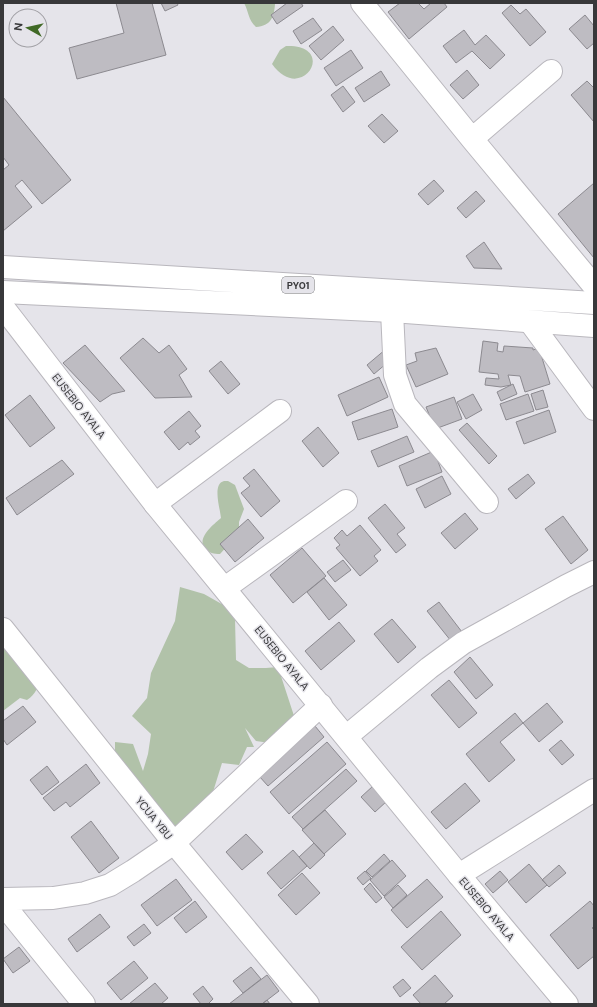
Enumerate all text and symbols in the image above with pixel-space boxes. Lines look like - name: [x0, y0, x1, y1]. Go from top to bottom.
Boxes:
- north arrow: [8, 8, 48, 48]
- text: N: [11, 22, 26, 32]
- road number: PY01: [282, 277, 314, 293]
- street label: EUSEBIO AYALA: [49, 371, 109, 441]
- street label: EUSEBIO AYALA: [252, 623, 312, 693]
- street label: YCUA YBU: [132, 794, 176, 842]
- street label: EUSEBIO AYALA: [456, 874, 518, 944]

